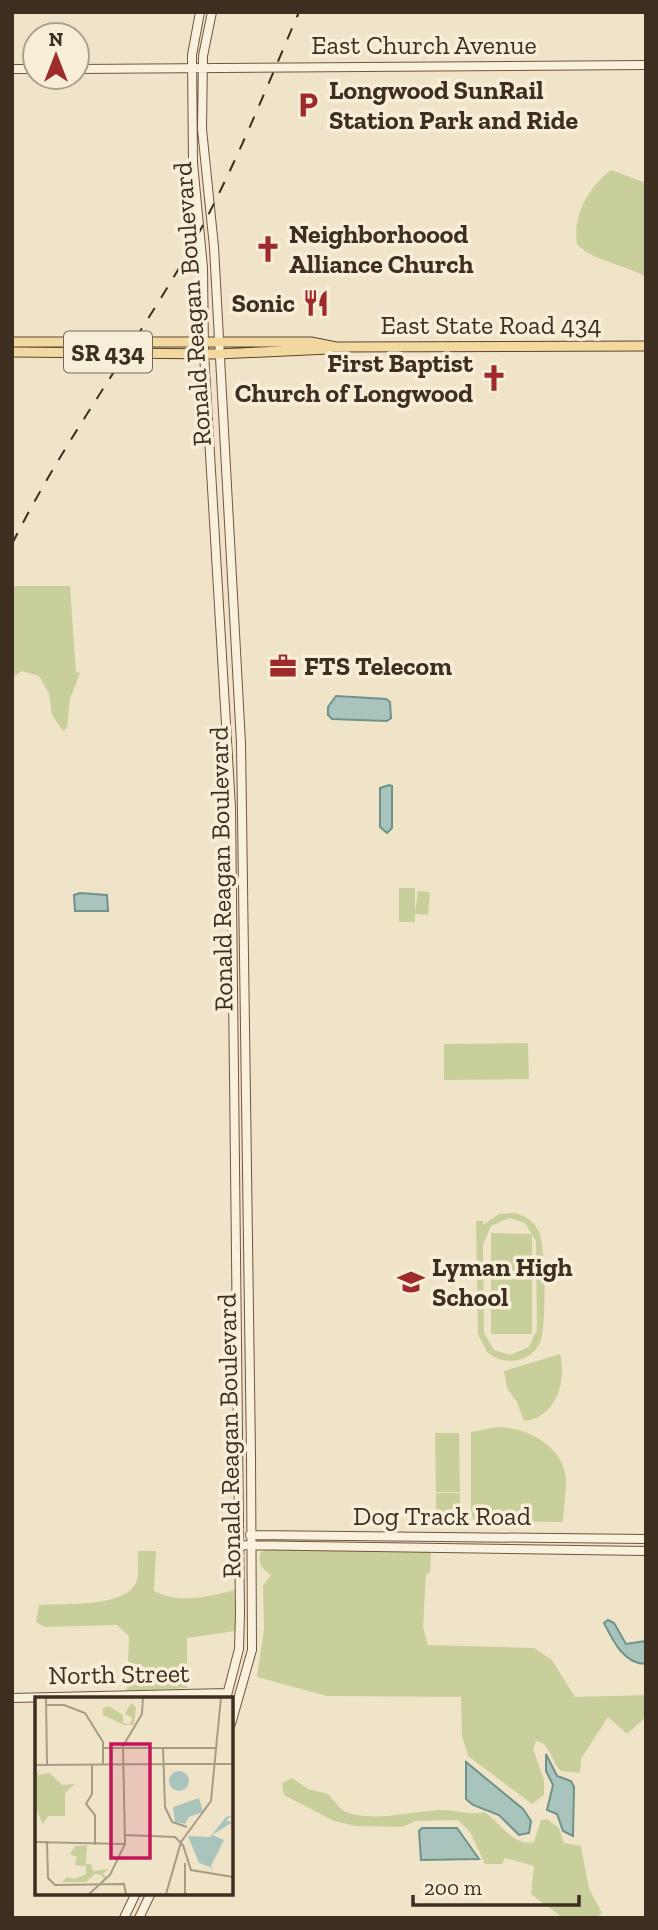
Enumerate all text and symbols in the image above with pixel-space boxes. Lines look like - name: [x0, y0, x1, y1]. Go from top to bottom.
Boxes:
- north arrow: [21, 21, 91, 91]
- text: N: [49, 28, 63, 51]
- street label: East Church Avenue: [311, 29, 537, 61]
- place label: Longwood SunRail Station Park and Ride: [329, 74, 578, 136]
- parking icon: Longwood SunRail Station Park and Ride: [293, 90, 323, 120]
- street label: Ronald Reagan Boulevard: [166, 161, 218, 447]
- place label: Neighborhoood Alliance Church: [289, 218, 474, 280]
- church icon: Neighborhoood Alliance Church: [253, 234, 283, 264]
- place label: Sonic: [231, 287, 295, 319]
- restaurant icon: Sonic: [301, 288, 331, 318]
- street label: East State Road 434: [380, 309, 602, 341]
- road number: SR 434: [64, 332, 152, 372]
- place label: First Baptist Church of Longwood: [235, 347, 474, 409]
- church icon: First Baptist Church of Longwood: [479, 363, 509, 393]
- place label: FTS Telecom: [304, 650, 452, 682]
- office icon: FTS Telecom: [268, 651, 298, 681]
- street label: Ronald Reagan Boulevard: [203, 726, 239, 1012]
- place label: Lyman High School: [432, 1251, 573, 1313]
- school or university icon: Lyman High School: [396, 1267, 426, 1297]
- street label: Ronald Reagan Boulevard: [211, 1293, 247, 1579]
- street label: Dog Track Road: [353, 1500, 531, 1532]
- street label: North Street: [48, 1657, 190, 1691]
- inset map: [35, 1697, 233, 1895]
- scale bar: [413, 1864, 579, 1908]
- text: 200 m: [424, 1875, 482, 1900]

